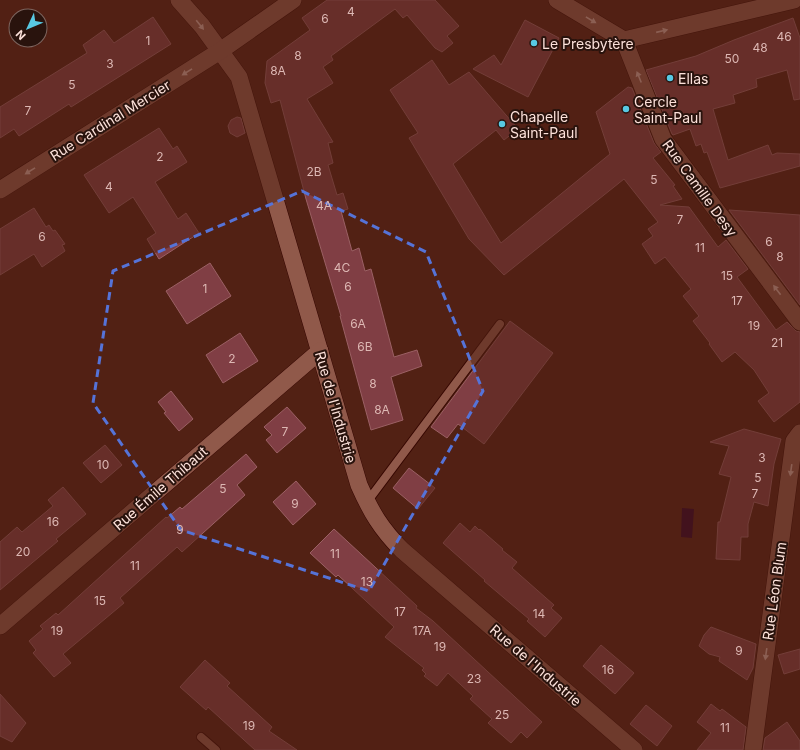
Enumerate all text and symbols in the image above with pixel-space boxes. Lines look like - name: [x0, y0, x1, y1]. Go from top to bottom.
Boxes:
- house number: 4: [347, 4, 355, 19]
- north arrow: [8, 8, 48, 48]
- house number: 6: [321, 11, 329, 26]
- one-way arrow: [585, 17, 597, 24]
- one-way arrow: [196, 19, 205, 30]
- text: N: [13, 27, 29, 43]
- one-way arrow: [656, 28, 668, 34]
- house number: 46: [776, 29, 792, 44]
- house number: 1: [146, 33, 150, 48]
- place label: Le Presbytère: [542, 35, 634, 52]
- marker: Le Presbytère: [529, 38, 539, 48]
- house number: 48: [752, 40, 768, 55]
- house number: 8: [294, 48, 302, 63]
- house number: 50: [725, 51, 739, 66]
- house number: 3: [106, 56, 114, 71]
- house number: 8A: [270, 63, 286, 78]
- one-way arrow: [181, 68, 193, 75]
- one-way arrow: [635, 70, 641, 82]
- place label: Ellas: [678, 70, 708, 87]
- marker: Ellas: [665, 73, 675, 83]
- street label: Rue Cardinal Mercier: [47, 76, 173, 164]
- house number: 5: [68, 77, 76, 92]
- place label: Cercle Saint-Paul: [634, 93, 702, 126]
- house number: 7: [25, 103, 32, 118]
- marker: Cercle Saint-Paul: [621, 104, 631, 114]
- place label: Chapelle Saint-Paul: [510, 108, 578, 141]
- marker: Chapelle Saint-Paul: [497, 119, 507, 129]
- street label: Rue Camille Desy: [659, 136, 741, 240]
- house number: 2: [156, 149, 164, 164]
- house number: 2B: [306, 164, 322, 179]
- one-way arrow: [25, 167, 35, 175]
- house number: 5: [650, 172, 658, 187]
- house number: 4: [105, 179, 113, 194]
- house number: 4A: [316, 198, 332, 213]
- house number: 7: [677, 212, 684, 227]
- house number: 6: [38, 229, 46, 244]
- house number: 6: [765, 234, 773, 249]
- house number: 11: [695, 240, 705, 255]
- house number: 8: [776, 249, 784, 264]
- house number: 4C: [334, 260, 350, 275]
- house number: 15: [721, 268, 733, 283]
- house number: 6: [344, 279, 352, 294]
- house number: 1: [203, 281, 207, 296]
- one-way arrow: [772, 285, 781, 296]
- house number: 17: [731, 293, 743, 308]
- house number: 6A: [350, 316, 366, 331]
- house number: 19: [748, 318, 760, 333]
- house number: 21: [771, 335, 783, 350]
- house number: 6B: [357, 339, 373, 354]
- street label: Rue de l'Industrie: [312, 349, 360, 465]
- house number: 2: [228, 351, 236, 366]
- house number: 8: [369, 376, 377, 391]
- house number: 8A: [374, 402, 390, 417]
- house number: 7: [282, 424, 289, 439]
- street label: Rue Émile Thibaut: [109, 442, 211, 533]
- house number: 3: [758, 450, 766, 465]
- house number: 10: [97, 457, 109, 472]
- one-way arrow: [787, 464, 794, 476]
- house number: 5: [754, 470, 762, 485]
- house number: 5: [219, 481, 227, 496]
- house number: 7: [752, 486, 759, 501]
- house number: 9: [291, 496, 299, 511]
- house number: 16: [47, 514, 59, 529]
- house number: 9: [176, 522, 184, 537]
- street label: Rue Léon Blum: [759, 541, 789, 641]
- house number: 20: [16, 544, 30, 559]
- house number: 11: [330, 546, 340, 561]
- house number: 11: [130, 558, 140, 573]
- house number: 13: [361, 574, 373, 589]
- house number: 15: [94, 593, 106, 608]
- house number: 17: [394, 604, 406, 619]
- house number: 14: [533, 606, 546, 621]
- street label: Rue de l'Industrie: [487, 621, 585, 709]
- house number: 19: [51, 623, 63, 638]
- house number: 17A: [413, 623, 431, 638]
- house number: 19: [434, 639, 446, 654]
- house number: 9: [735, 643, 743, 658]
- one-way arrow: [763, 648, 769, 660]
- house number: 16: [602, 662, 614, 677]
- house number: 23: [467, 671, 481, 686]
- house number: 25: [495, 707, 509, 722]
- house number: 19: [243, 718, 255, 733]
- house number: 11: [720, 720, 730, 735]

